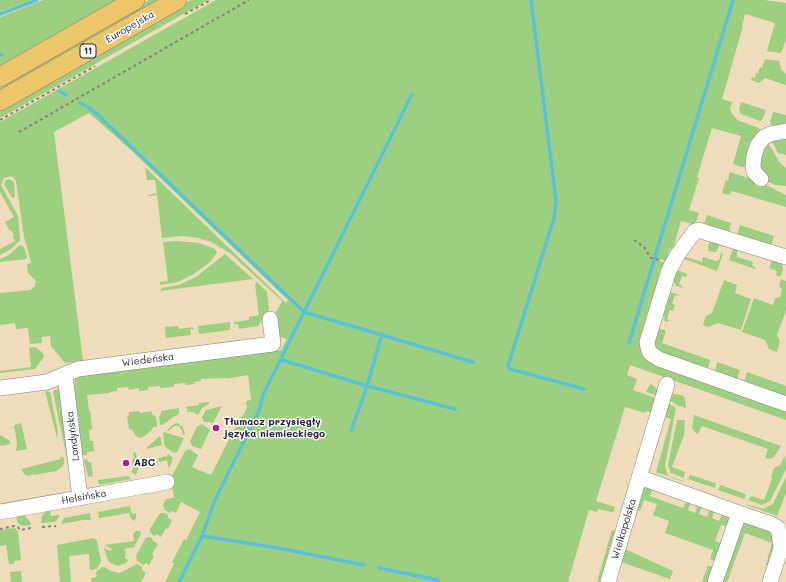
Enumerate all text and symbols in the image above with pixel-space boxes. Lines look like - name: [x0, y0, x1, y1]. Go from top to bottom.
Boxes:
- street label: Europejska: [104, 8, 156, 46]
- road number: 11: [80, 44, 96, 58]
- street label: Wiedeńska: [121, 351, 175, 369]
- street label: Londyńska: [64, 410, 82, 462]
- place label: Tłumacz przysięgły języka niemieckiego: [224, 416, 325, 440]
- marker: Tłumacz przysięgły języka niemieckiego: [211, 423, 221, 433]
- place label: ABC: [134, 457, 155, 469]
- marker: ABC: [121, 458, 131, 468]
- street label: Helsińska: [60, 487, 108, 507]
- street label: Wielkopolska: [609, 497, 639, 561]

